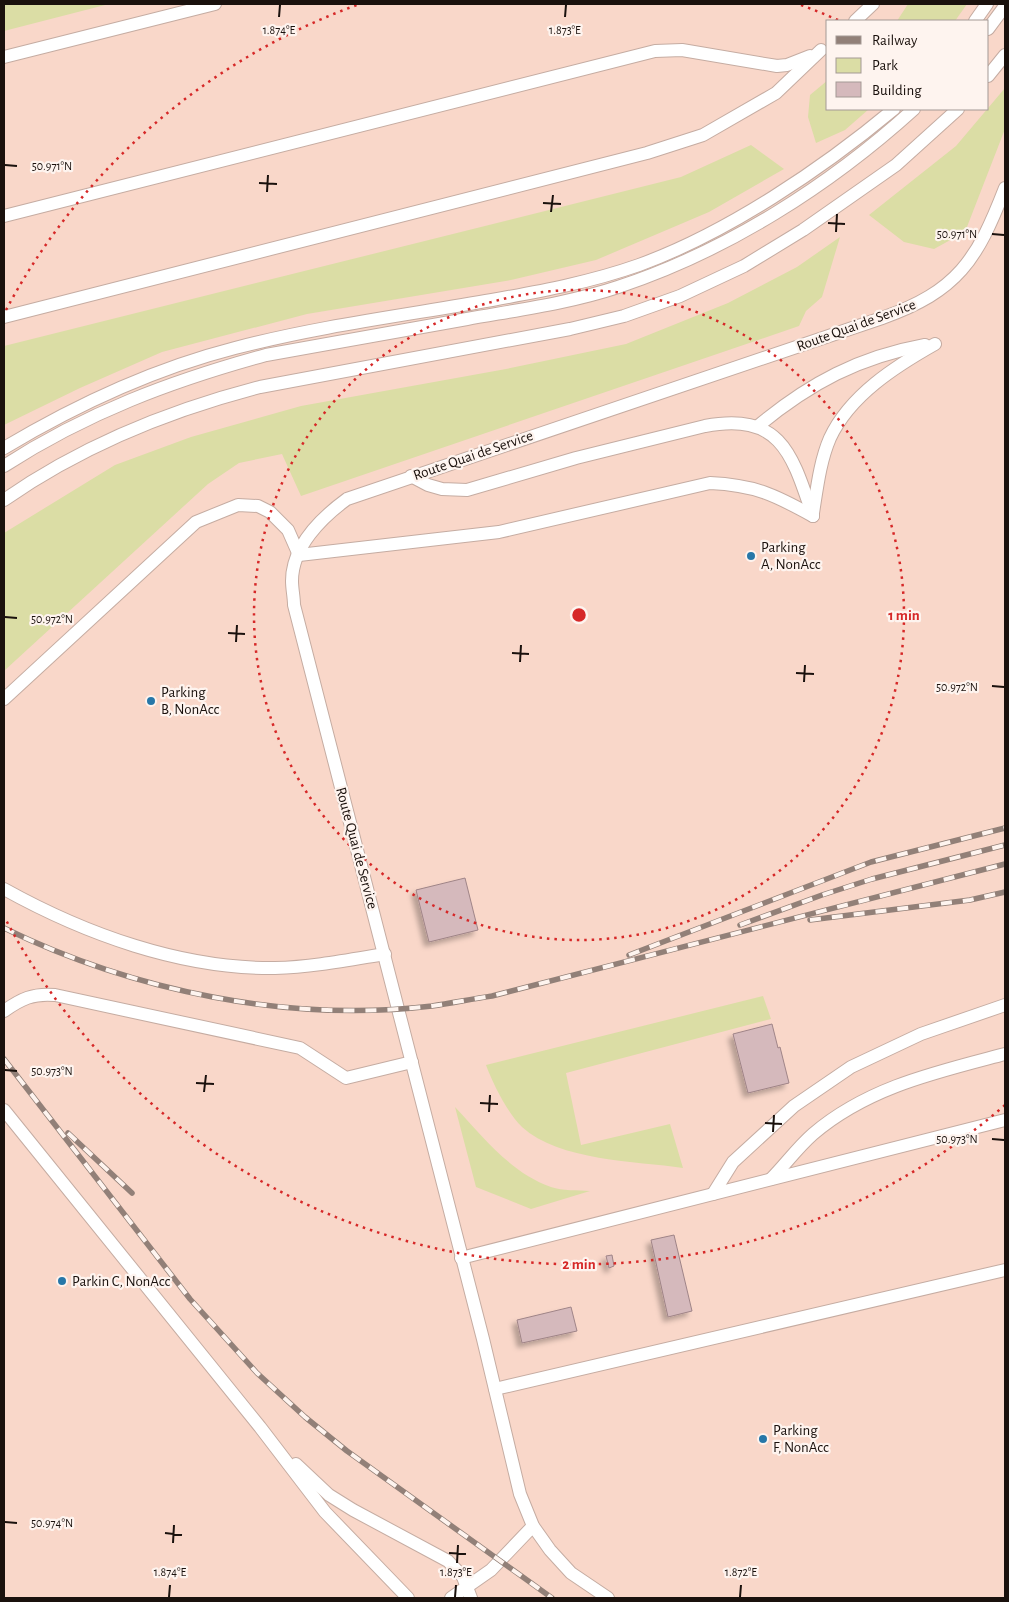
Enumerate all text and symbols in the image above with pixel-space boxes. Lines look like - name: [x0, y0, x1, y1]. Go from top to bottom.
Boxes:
- legend: [826, 20, 989, 110]
- text: 1.874°E: [263, 24, 296, 36]
- text: 1.873°E: [549, 24, 581, 36]
- text: Railway: [872, 33, 918, 48]
- text: Park: [872, 58, 898, 73]
- text: Building: [872, 83, 922, 98]
- text: 50.971°N: [32, 160, 72, 172]
- text: 50.971°N: [937, 228, 977, 240]
- street label: Route Quai de Service: [795, 297, 918, 354]
- street label: Route Quai de Service: [411, 428, 535, 483]
- place label: Parking A, NonAcc: [761, 540, 821, 572]
- marker: Parking A, NonAcc: [745, 550, 757, 562]
- centre of rings: [570, 606, 588, 624]
- text: 1 min: [888, 608, 920, 623]
- text: 50.972°N: [31, 613, 73, 625]
- text: 50.972°N: [936, 681, 978, 693]
- place label: Parking B, NonAcc: [161, 685, 219, 717]
- marker: Parking B, NonAcc: [145, 695, 157, 707]
- street label: Route Quai de Service: [333, 786, 380, 911]
- text: 50.973°N: [31, 1065, 73, 1077]
- text: 50.973°N: [936, 1133, 978, 1145]
- text: 2 min: [562, 1257, 596, 1272]
- place label: Parkin C, NonAcc: [72, 1274, 171, 1289]
- marker: Parkin C, NonAcc: [56, 1275, 68, 1287]
- place label: Parking F, NonAcc: [773, 1423, 829, 1455]
- marker: Parking F, NonAcc: [757, 1433, 769, 1445]
- text: 50.974°N: [31, 1517, 73, 1529]
- text: 1.874°E: [154, 1566, 187, 1578]
- text: 1.873°E: [440, 1566, 472, 1578]
- text: 1.872°E: [725, 1566, 757, 1578]

